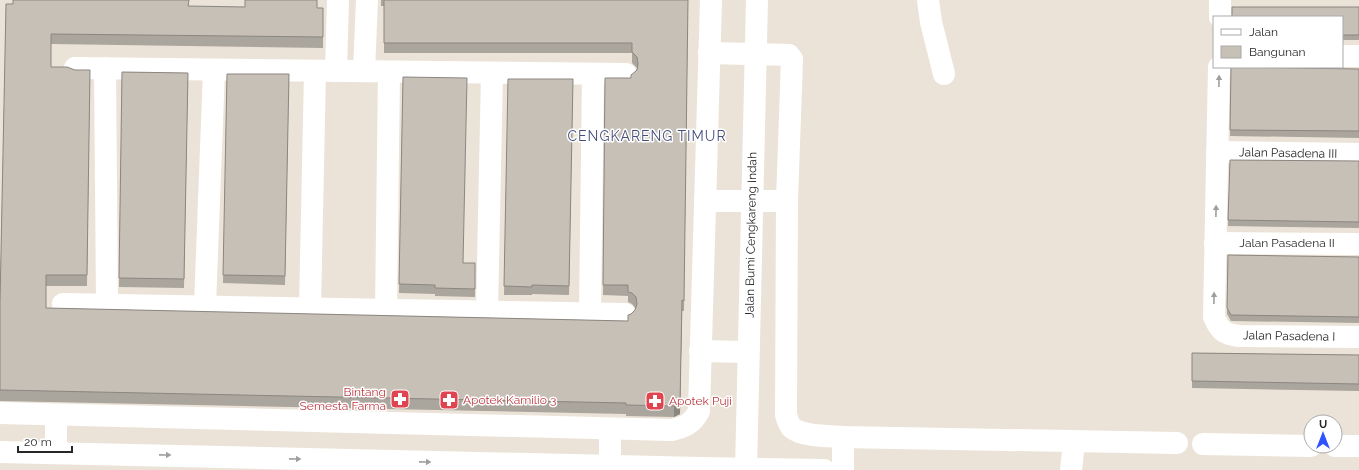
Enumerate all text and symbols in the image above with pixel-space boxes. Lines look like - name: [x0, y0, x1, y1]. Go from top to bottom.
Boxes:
- legend: [1213, 16, 1343, 68]
- text: Jalan: [1249, 25, 1278, 39]
- text: Bangunan: [1249, 45, 1306, 59]
- one-way arrow: [1215, 75, 1222, 87]
- district label: CENGKARENG TIMUR: [567, 128, 727, 144]
- street label: Jalan Pasadena III: [1239, 145, 1337, 161]
- street label: Jalan Bumi Cengkareng Indah: [743, 152, 759, 318]
- one-way arrow: [1213, 204, 1219, 217]
- street label: Jalan Pasadena II: [1239, 236, 1335, 250]
- one-way arrow: [1211, 291, 1217, 304]
- street label: Jalan Pasadena I: [1243, 328, 1335, 344]
- place label: Bintang Semesta Farma: [300, 385, 386, 413]
- pharmacy icon: Bintang Semesta Farma: [389, 388, 411, 410]
- pharmacy icon: Apotek Kamilio 3: [438, 389, 460, 411]
- pharmacy icon: Apotek Puji: [644, 390, 666, 412]
- place label: Apotek Kamilio 3: [463, 393, 556, 407]
- place label: Apotek Puji: [669, 394, 732, 408]
- north arrow: [1303, 414, 1343, 454]
- text: U: [1319, 418, 1327, 431]
- scale bar: [18, 428, 72, 454]
- text: 20 m: [24, 435, 52, 449]
- one-way arrow: [159, 452, 171, 459]
- one-way arrow: [289, 455, 301, 462]
- one-way arrow: [419, 458, 431, 465]

